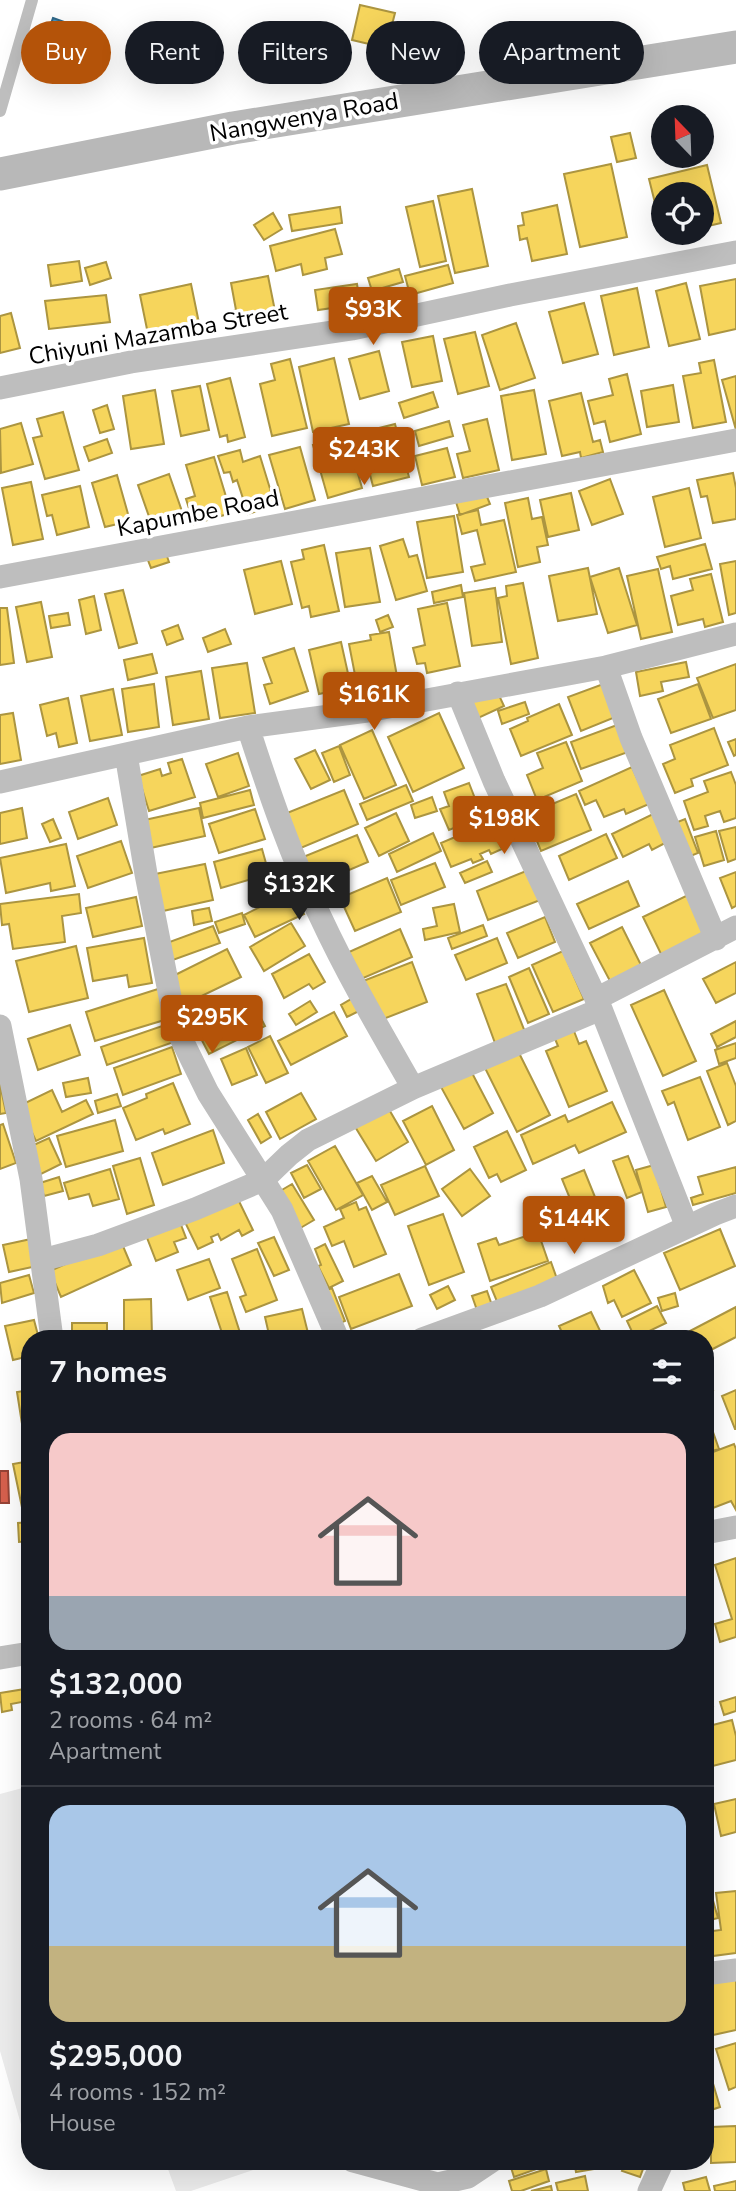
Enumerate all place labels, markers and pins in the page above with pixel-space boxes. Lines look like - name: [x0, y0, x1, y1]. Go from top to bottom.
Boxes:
- pin: $93K: [332, 288, 414, 347]
- pin: $243K: [315, 428, 413, 487]
- pin: $161K: [325, 672, 423, 732]
- pin: $198K: [455, 796, 553, 856]
- pin: $132K: [250, 862, 348, 922]
- pin: $295K: [163, 996, 261, 1055]
- pin: $144K: [525, 1196, 623, 1256]

